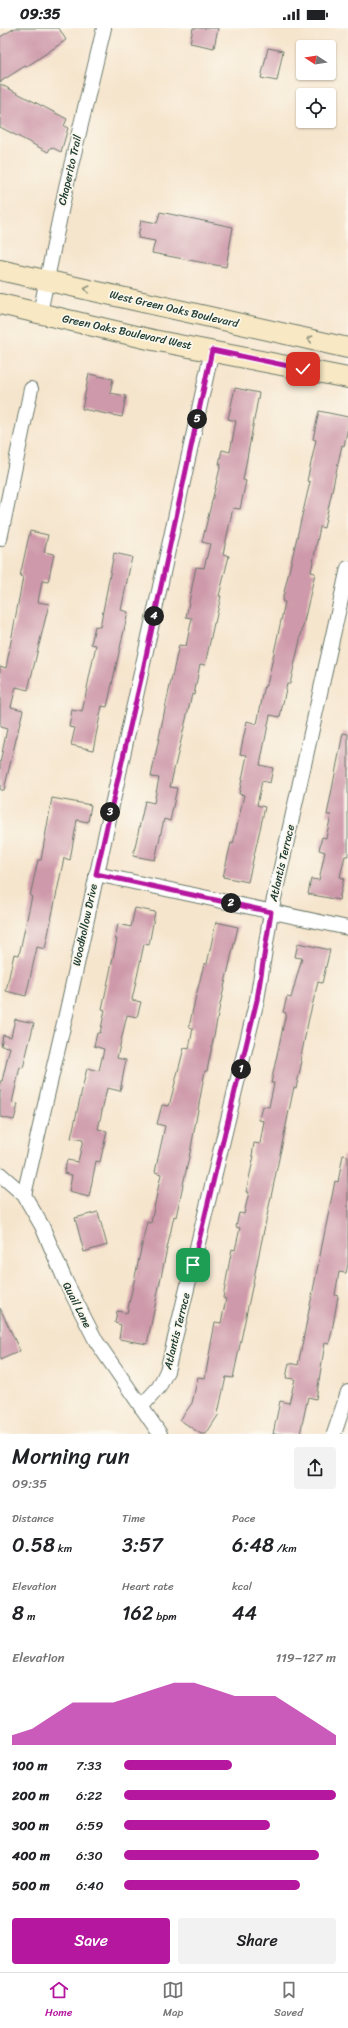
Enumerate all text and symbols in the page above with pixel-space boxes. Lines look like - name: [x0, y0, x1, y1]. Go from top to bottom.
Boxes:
- text: 09:35: [20, 1, 61, 27]
- north arrow: [296, 40, 336, 80]
- map controls: [296, 40, 336, 128]
- button: locate: [296, 88, 336, 128]
- street label: Chaperito Trail: [53, 132, 88, 207]
- street label: West Green Oaks Boulevard: [108, 285, 242, 333]
- one-way arrow: [84, 286, 91, 294]
- street label: Green Oaks Boulevard West: [60, 309, 194, 355]
- one-way arrow: [307, 336, 313, 344]
- pin: [286, 352, 320, 386]
- icon: check: [292, 358, 314, 380]
- pin: 5: [187, 409, 207, 429]
- text: 5: [194, 409, 200, 428]
- pin: 4: [144, 606, 164, 626]
- text: 4: [151, 606, 157, 625]
- pin: 3: [100, 802, 120, 822]
- text: 3: [107, 802, 113, 821]
- street label: Atlantis Terrace: [264, 822, 300, 904]
- street label: Woodhollow Drive: [67, 881, 103, 968]
- pin: 2: [221, 893, 241, 913]
- text: 2: [228, 893, 234, 912]
- pin: 1: [231, 1059, 251, 1079]
- text: 1: [239, 1059, 243, 1078]
- pin: [176, 1248, 210, 1282]
- icon: arrive: [182, 1254, 204, 1276]
- street label: Quail Lane: [57, 1279, 97, 1332]
- street label: Atlantis Terrace: [158, 1290, 196, 1372]
- text: Morning run: [12, 1437, 130, 1476]
- button: share: [294, 1447, 336, 1489]
- text: 09:35: [12, 1472, 47, 1495]
- text: Distance: [12, 1509, 54, 1528]
- text: Time: [122, 1509, 145, 1528]
- text: Pace: [232, 1509, 255, 1528]
- text: 0.58: [12, 1528, 55, 1563]
- text: 3:57: [122, 1528, 163, 1563]
- text: 6:48: [232, 1528, 274, 1563]
- text: km: [55, 1539, 72, 1558]
- text: /km: [274, 1539, 297, 1558]
- text: Elevation: [12, 1577, 57, 1596]
- text: Heart rate: [122, 1577, 174, 1596]
- text: kcal: [232, 1577, 252, 1596]
- text: 8: [12, 1596, 24, 1631]
- text: 162: [122, 1596, 153, 1631]
- text: 44: [232, 1596, 257, 1631]
- text: m: [24, 1607, 35, 1626]
- text: bpm: [153, 1607, 177, 1626]
- text: Elevation: [12, 1646, 65, 1669]
- text: 119–127 m: [276, 1646, 336, 1669]
- text: 100 m: [12, 1754, 47, 1777]
- text: 7:33: [76, 1754, 102, 1777]
- text: 200 m: [12, 1784, 49, 1807]
- text: 6:22: [76, 1784, 102, 1807]
- text: 300 m: [12, 1814, 49, 1837]
- text: 6:59: [76, 1814, 103, 1837]
- text: 400 m: [12, 1844, 50, 1867]
- text: 6:30: [76, 1844, 103, 1867]
- text: 500 m: [12, 1874, 50, 1897]
- text: 6:40: [76, 1874, 104, 1897]
- button: Save: [12, 1918, 170, 1964]
- button: Share: [178, 1918, 336, 1964]
- tab: Home: [45, 1979, 72, 2022]
- tab: Map: [162, 1979, 184, 2022]
- tab: Saved: [274, 1979, 303, 2022]

